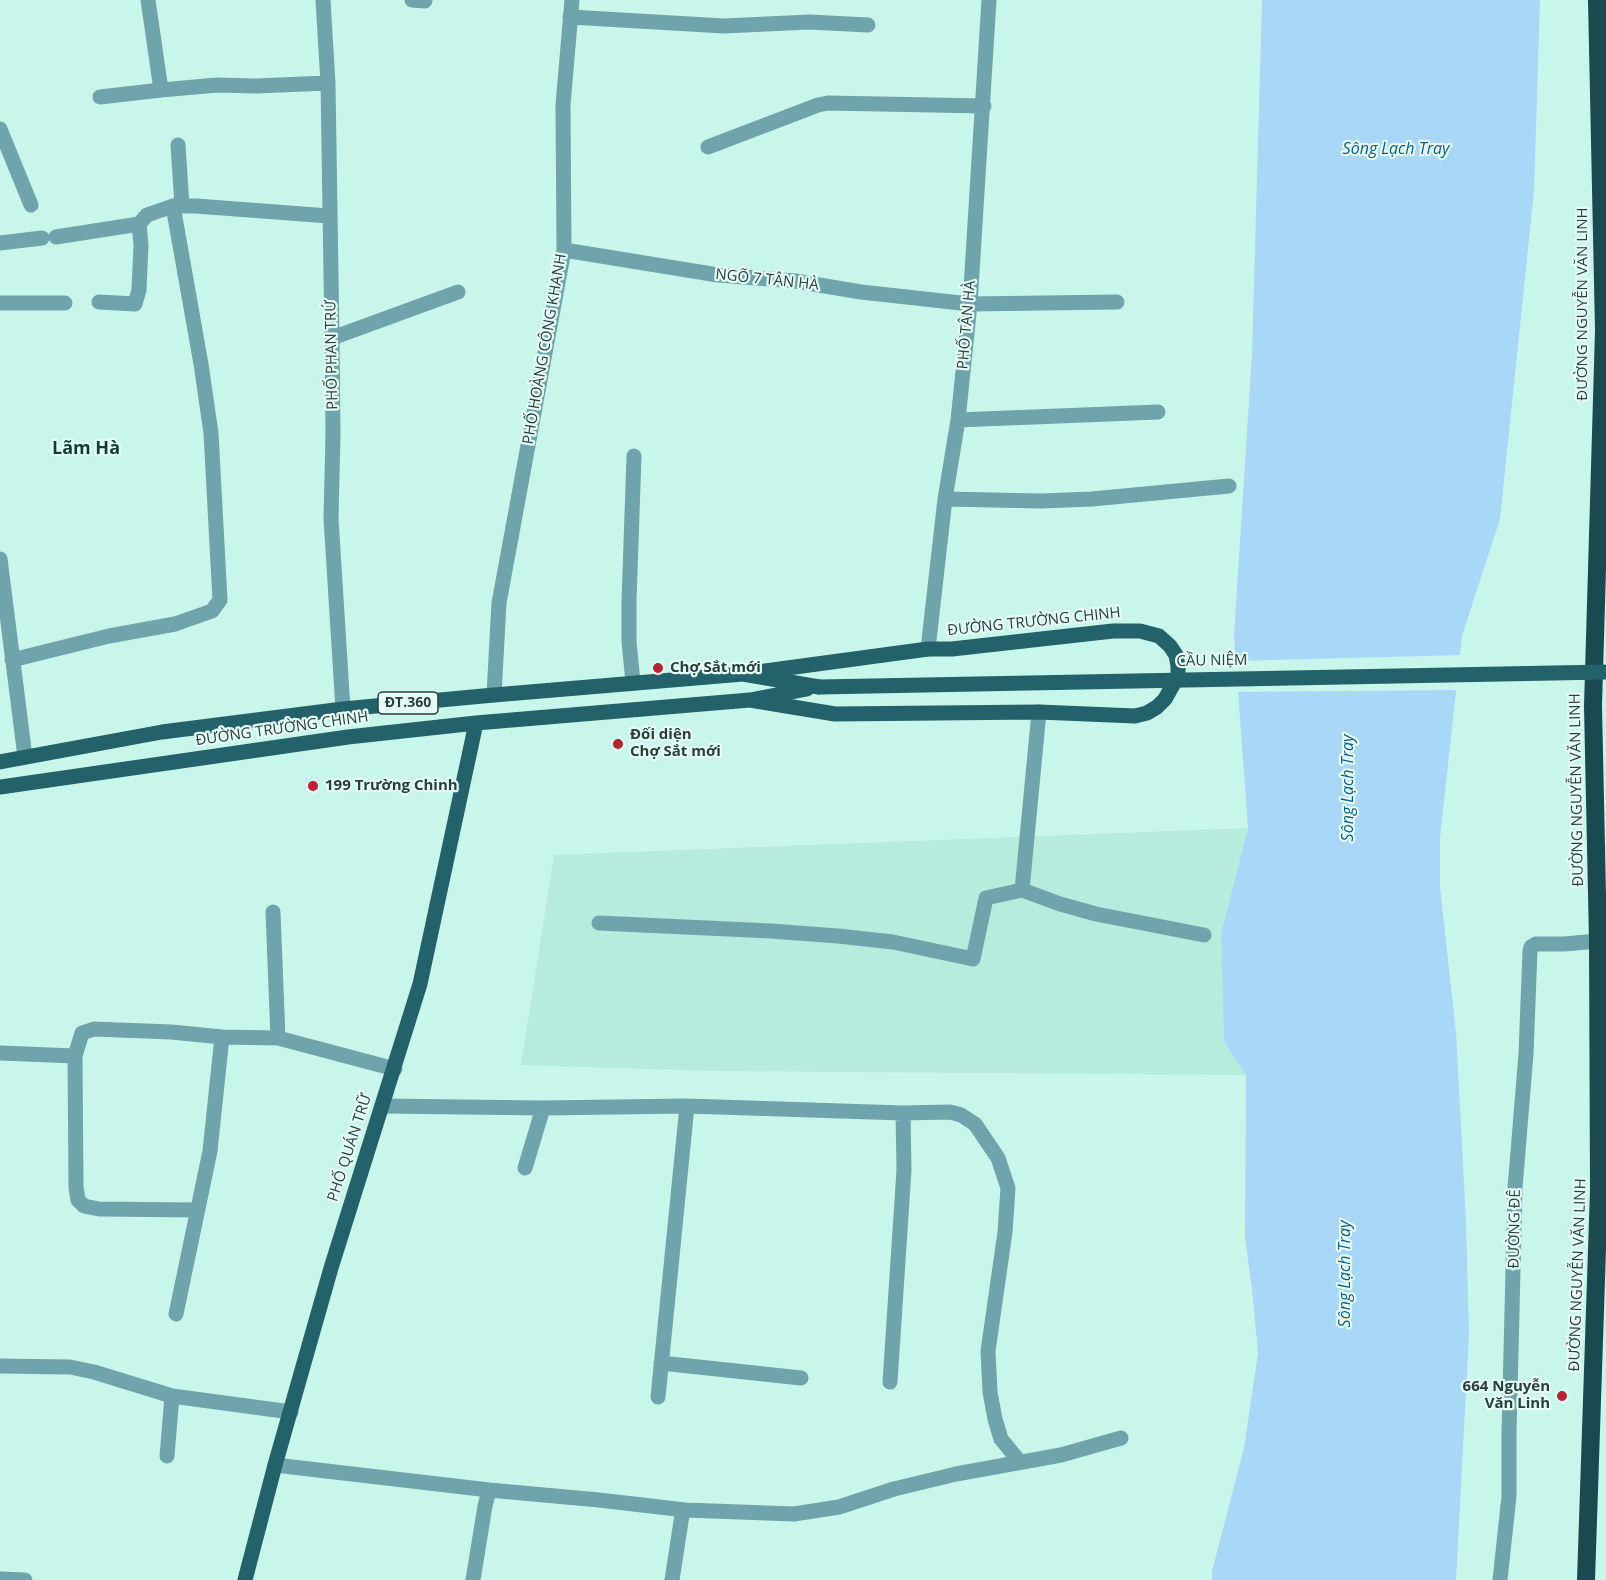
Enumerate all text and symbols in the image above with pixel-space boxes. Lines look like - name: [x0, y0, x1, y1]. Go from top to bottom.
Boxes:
- water label: Sông Lạch Tray: [1343, 139, 1449, 159]
- street label: ĐƯỜNG NGUYỄN VĂN LINH: [1574, 207, 1592, 401]
- street label: PHỐ HOÀNG CÔNG KHANH: [519, 252, 571, 446]
- street label: NGÕ 7 TÂN HÀ: [714, 266, 820, 294]
- street label: PHỐ TÂN HÀ: [954, 280, 980, 370]
- street label: PHỐ PHAN TRỨ: [322, 300, 342, 410]
- district label: Lãm Hà: [52, 438, 120, 460]
- street label: ĐƯỜNG TRƯỜNG CHINH: [946, 604, 1122, 640]
- street label: CẦU NIỆM: [1176, 651, 1248, 671]
- place label: Chợ Sắt mới: [670, 659, 761, 677]
- marker: Chợ Sắt mới: [651, 661, 665, 675]
- road number: ĐT.360: [378, 692, 438, 714]
- street label: ĐƯỜNG NGUYỄN VĂN LINH: [1566, 693, 1588, 887]
- street label: ĐƯỜNG TRƯỜNG CHINH: [194, 708, 370, 750]
- place label: Đối diện Chợ Sắt mới: [630, 726, 721, 761]
- water label: Sông Lạch Tray: [1338, 735, 1358, 841]
- marker: Đối diện Chợ Sắt mới: [611, 737, 625, 751]
- place label: 199 Trường Chinh: [325, 777, 458, 795]
- marker: 199 Trường Chinh: [306, 779, 320, 793]
- street label: PHỐ QUÁN TRỮ: [324, 1092, 376, 1204]
- street label: ĐƯỜNG NGUYỄN VĂN LINH: [1566, 1178, 1590, 1372]
- street label: ĐƯỜNG ĐÊ: [1505, 1189, 1525, 1269]
- water label: Sông Lạch Tray: [1335, 1221, 1355, 1327]
- place label: 664 Nguyễn Văn Linh: [1463, 1378, 1550, 1413]
- marker: 664 Nguyễn Văn Linh: [1555, 1389, 1569, 1403]

